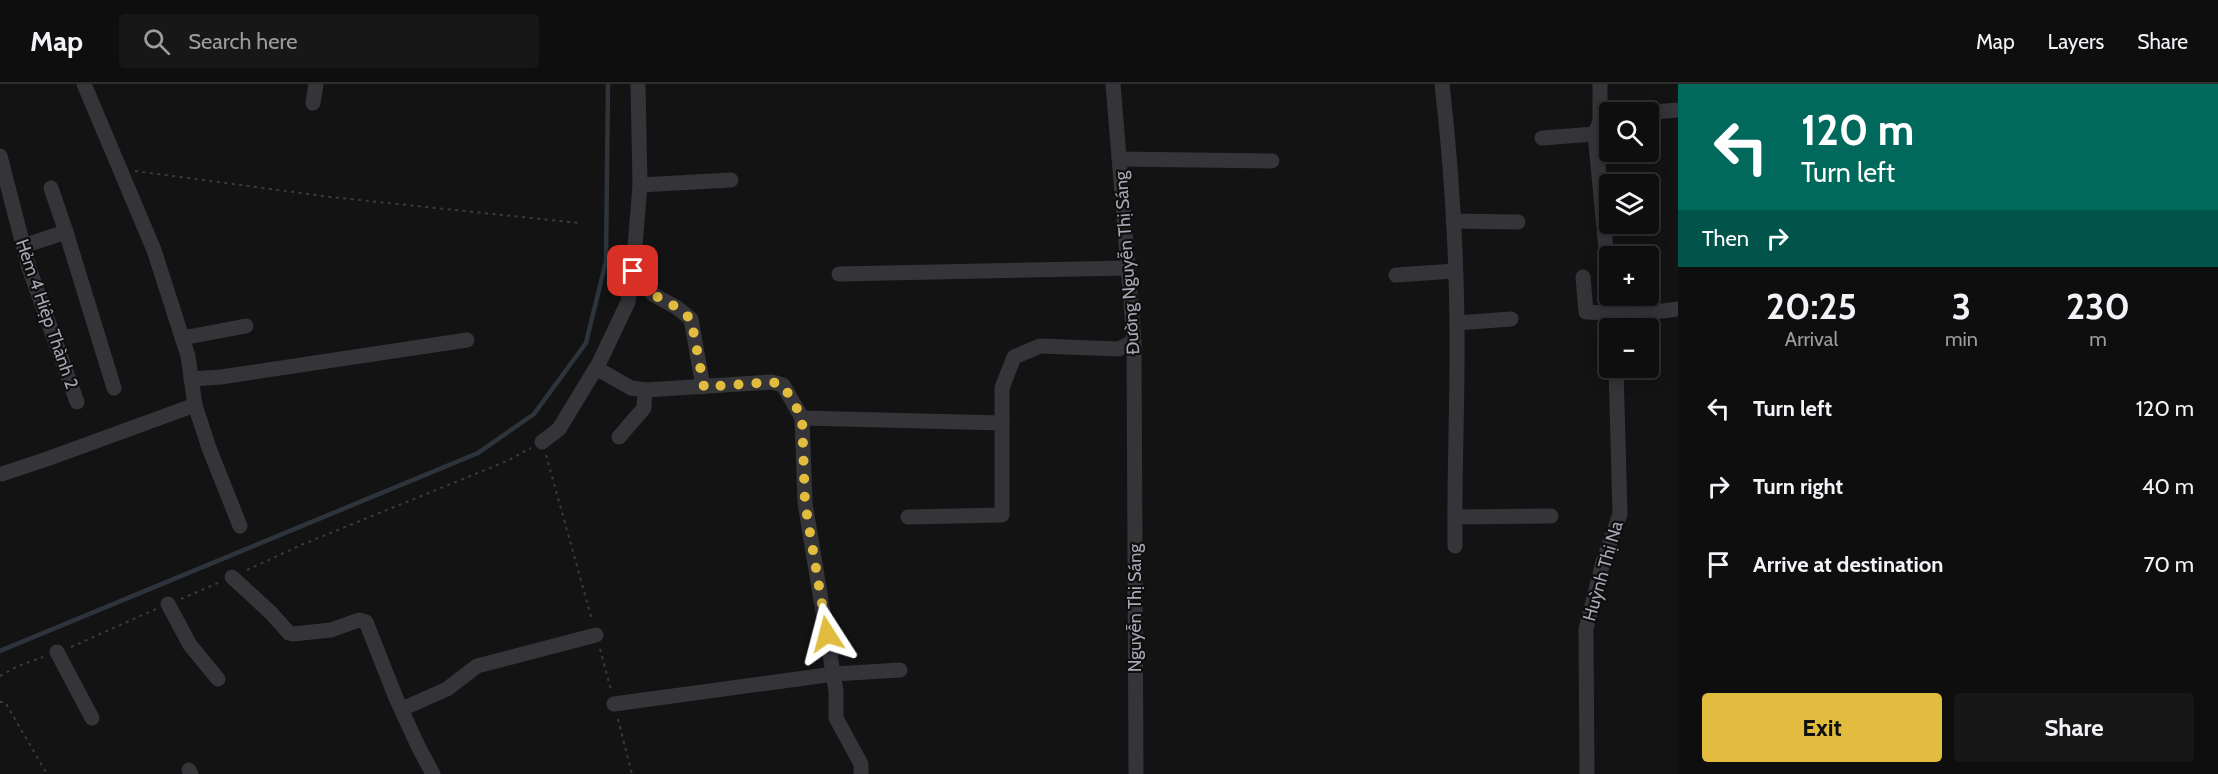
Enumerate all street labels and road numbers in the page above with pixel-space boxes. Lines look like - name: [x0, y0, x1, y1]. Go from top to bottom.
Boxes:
- street label: Đường Nguyễn Thị Sáng: [1110, 169, 1144, 355]
- street label: Hẻm 4 Hiệp Thành 2: [11, 236, 83, 392]
- street label: Huỳnh Thị Na: [1578, 518, 1628, 624]
- street label: Nguyễn Thị Sáng: [1124, 543, 1146, 672]

